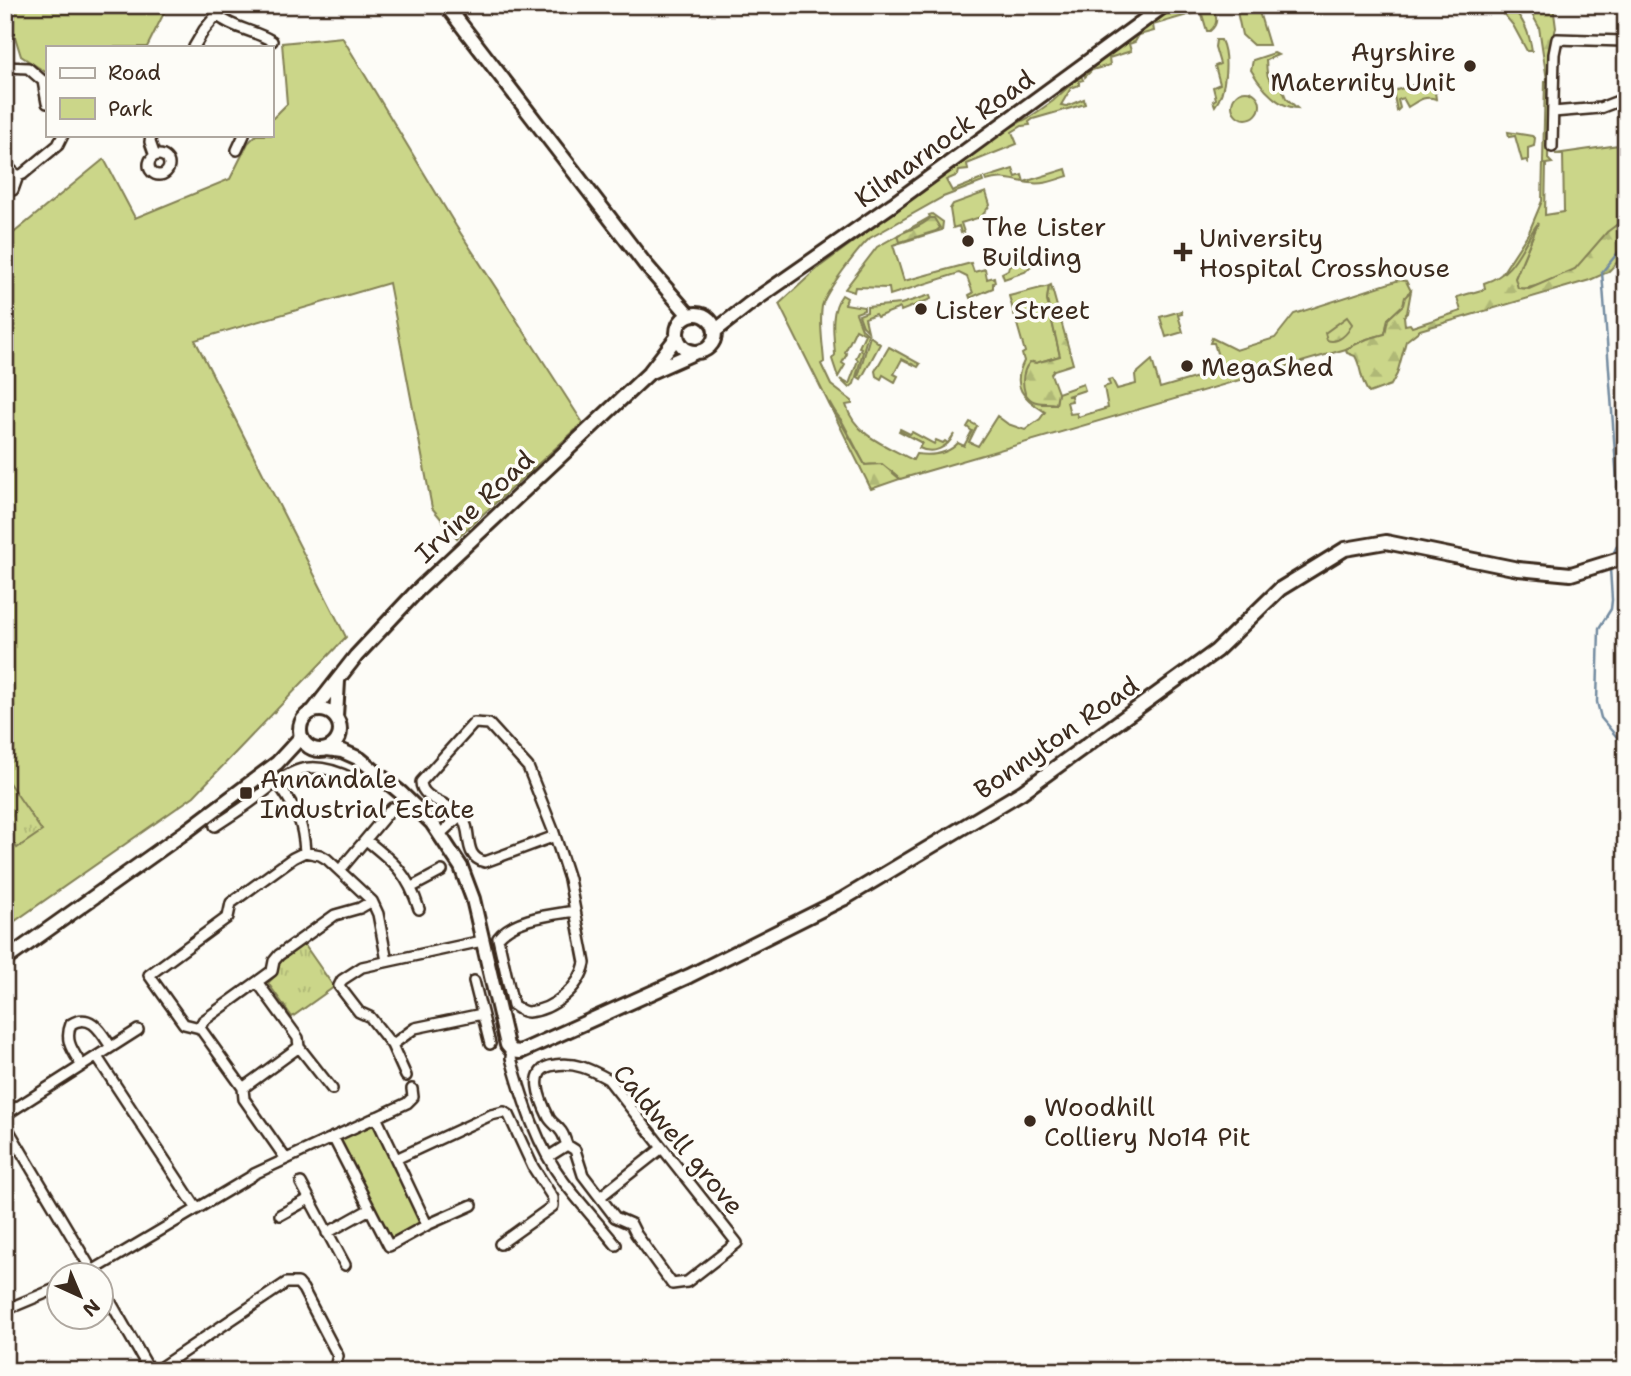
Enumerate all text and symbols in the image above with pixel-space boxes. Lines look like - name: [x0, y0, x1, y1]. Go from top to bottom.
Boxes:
- place label: Ayrshire Maternity Unit: [1270, 34, 1456, 99]
- legend: [46, 46, 273, 136]
- marker: Ayrshire Maternity Unit: [1462, 58, 1478, 74]
- text: Road: [108, 59, 161, 87]
- street label: Kilmarnock Road: [847, 61, 1041, 215]
- text: Park: [108, 95, 153, 123]
- place label: The Lister Building: [982, 209, 1106, 274]
- place label: University Hospital Crosshouse: [1199, 220, 1450, 285]
- marker: The Lister Building: [960, 233, 976, 249]
- marker: University Hospital Crosshouse: [1173, 242, 1193, 262]
- place label: Lister Street: [935, 292, 1090, 327]
- marker: Lister Street: [913, 301, 929, 317]
- place label: MegaShed: [1201, 349, 1333, 384]
- marker: MegaShed: [1179, 358, 1195, 374]
- street label: Irvine Road: [407, 442, 541, 570]
- street label: Bonnyton Road: [967, 667, 1145, 807]
- place label: Annandale Industrial Estate: [260, 761, 475, 826]
- marker: Annandale Industrial Estate: [238, 785, 254, 801]
- street label: Caldwell grove: [606, 1056, 752, 1222]
- place label: Woodhill Colliery No14 Pit: [1044, 1089, 1251, 1154]
- marker: Woodhill Colliery No14 Pit: [1022, 1113, 1038, 1129]
- north arrow: [46, 1260, 116, 1330]
- text: N: [77, 1294, 106, 1322]

